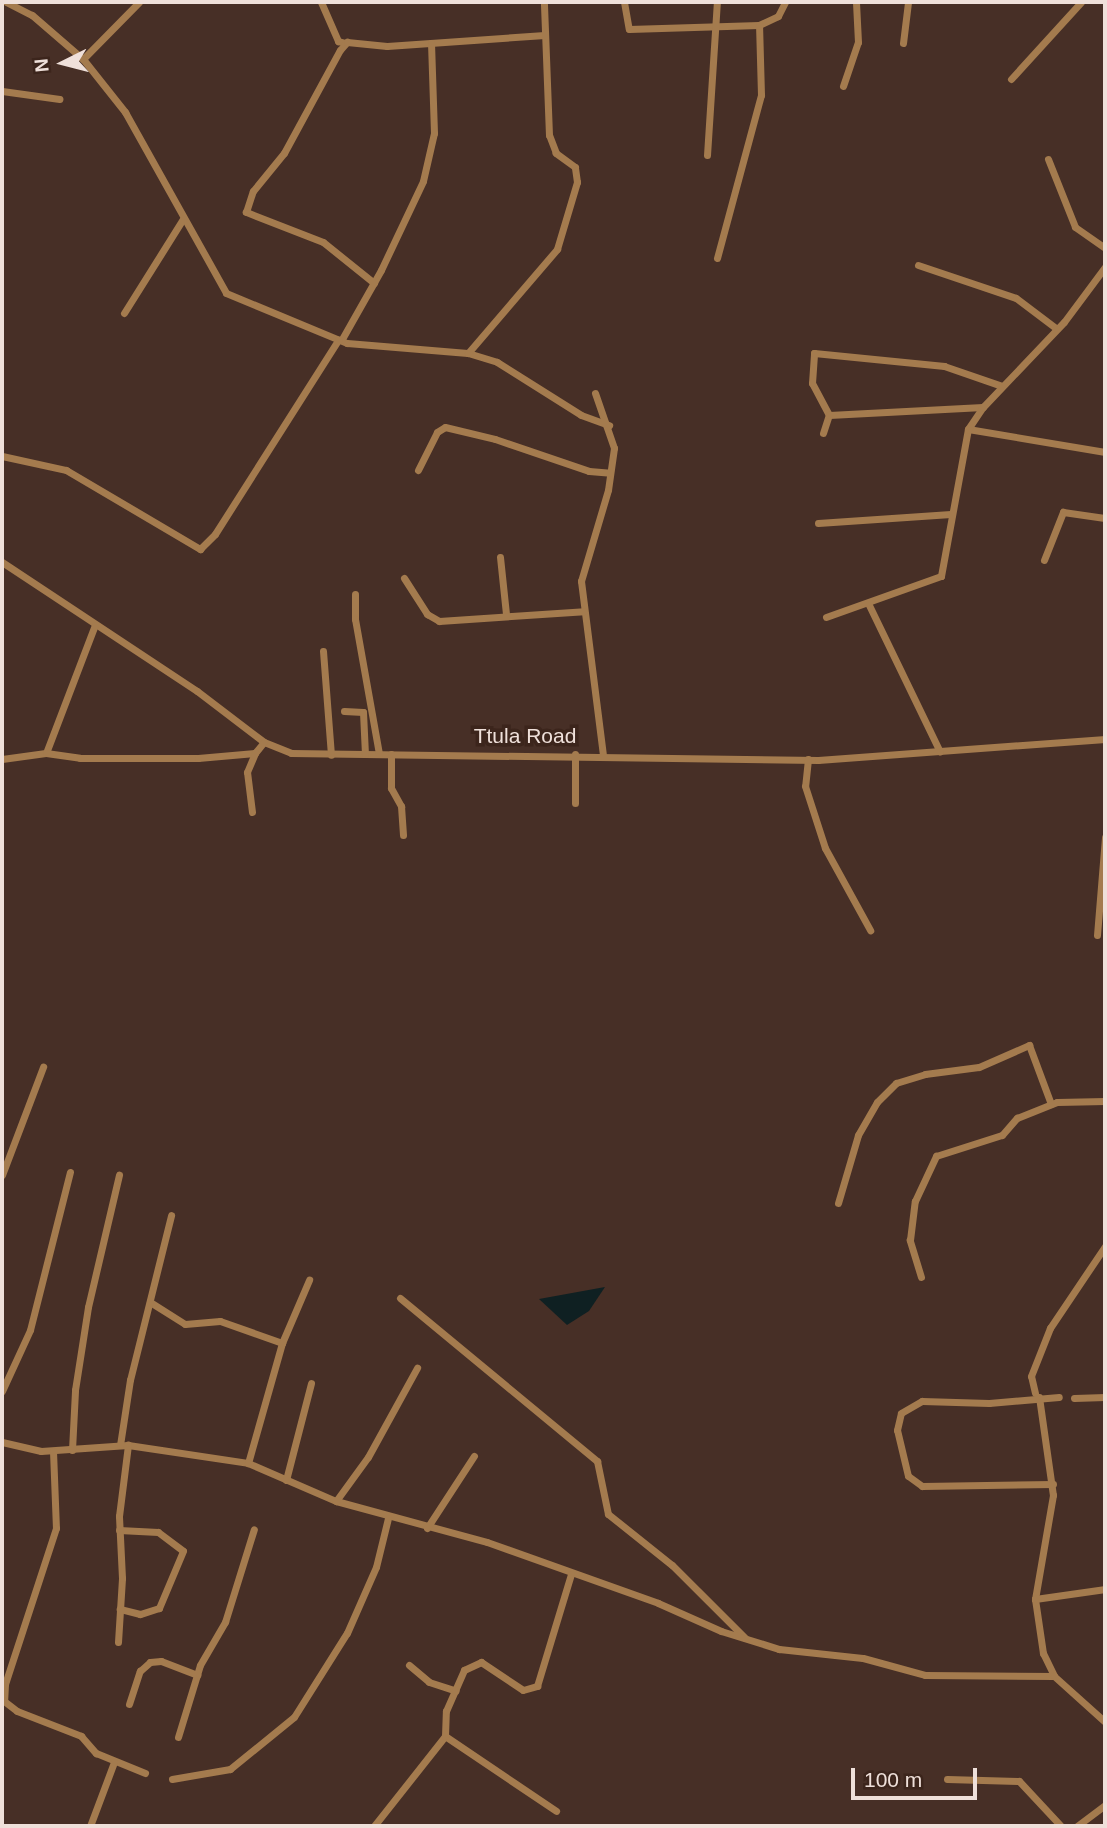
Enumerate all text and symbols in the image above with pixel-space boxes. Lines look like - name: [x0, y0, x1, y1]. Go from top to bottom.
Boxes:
- north arrow: [28, 28, 98, 98]
- text: N: [30, 57, 53, 73]
- street label: Ttula Road: [474, 723, 576, 749]
- scale bar: [855, 1755, 981, 1799]
- text: 100 m: [864, 1768, 922, 1791]

